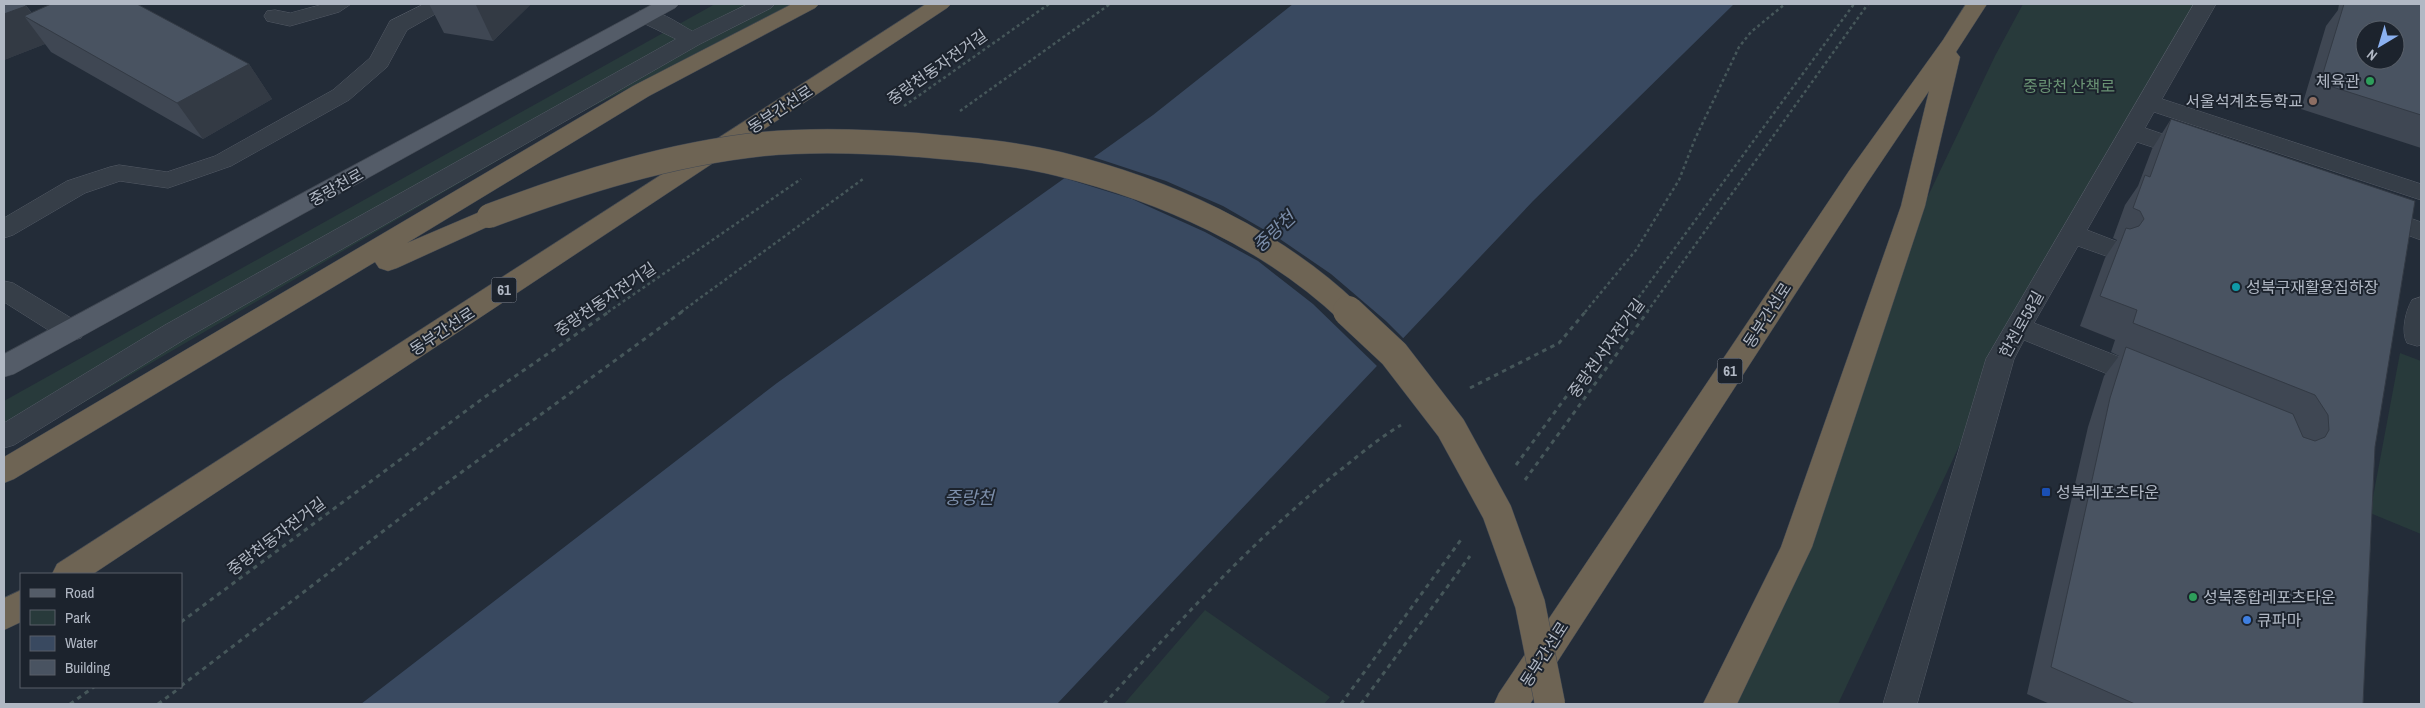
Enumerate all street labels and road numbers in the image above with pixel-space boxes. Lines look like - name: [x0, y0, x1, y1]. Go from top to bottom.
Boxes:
- street label: 중랑천동자전거길: [882, 24, 992, 110]
- street label: 동부간선로: [743, 80, 817, 138]
- street label: 중랑천로: [305, 163, 367, 211]
- street label: 중랑천동자전거길: [550, 257, 660, 341]
- road number: 61: [492, 278, 516, 302]
- street label: 동부간선로: [1738, 278, 1796, 352]
- street label: 한천로58길: [1994, 287, 2048, 361]
- street label: 중랑천서자전거길: [1562, 294, 1650, 402]
- street label: 동부간선로: [405, 302, 479, 360]
- road number: 61: [1718, 358, 1742, 384]
- street label: 중랑천동자전거길: [222, 492, 330, 580]
- street label: 동부간선로: [1515, 617, 1573, 691]

